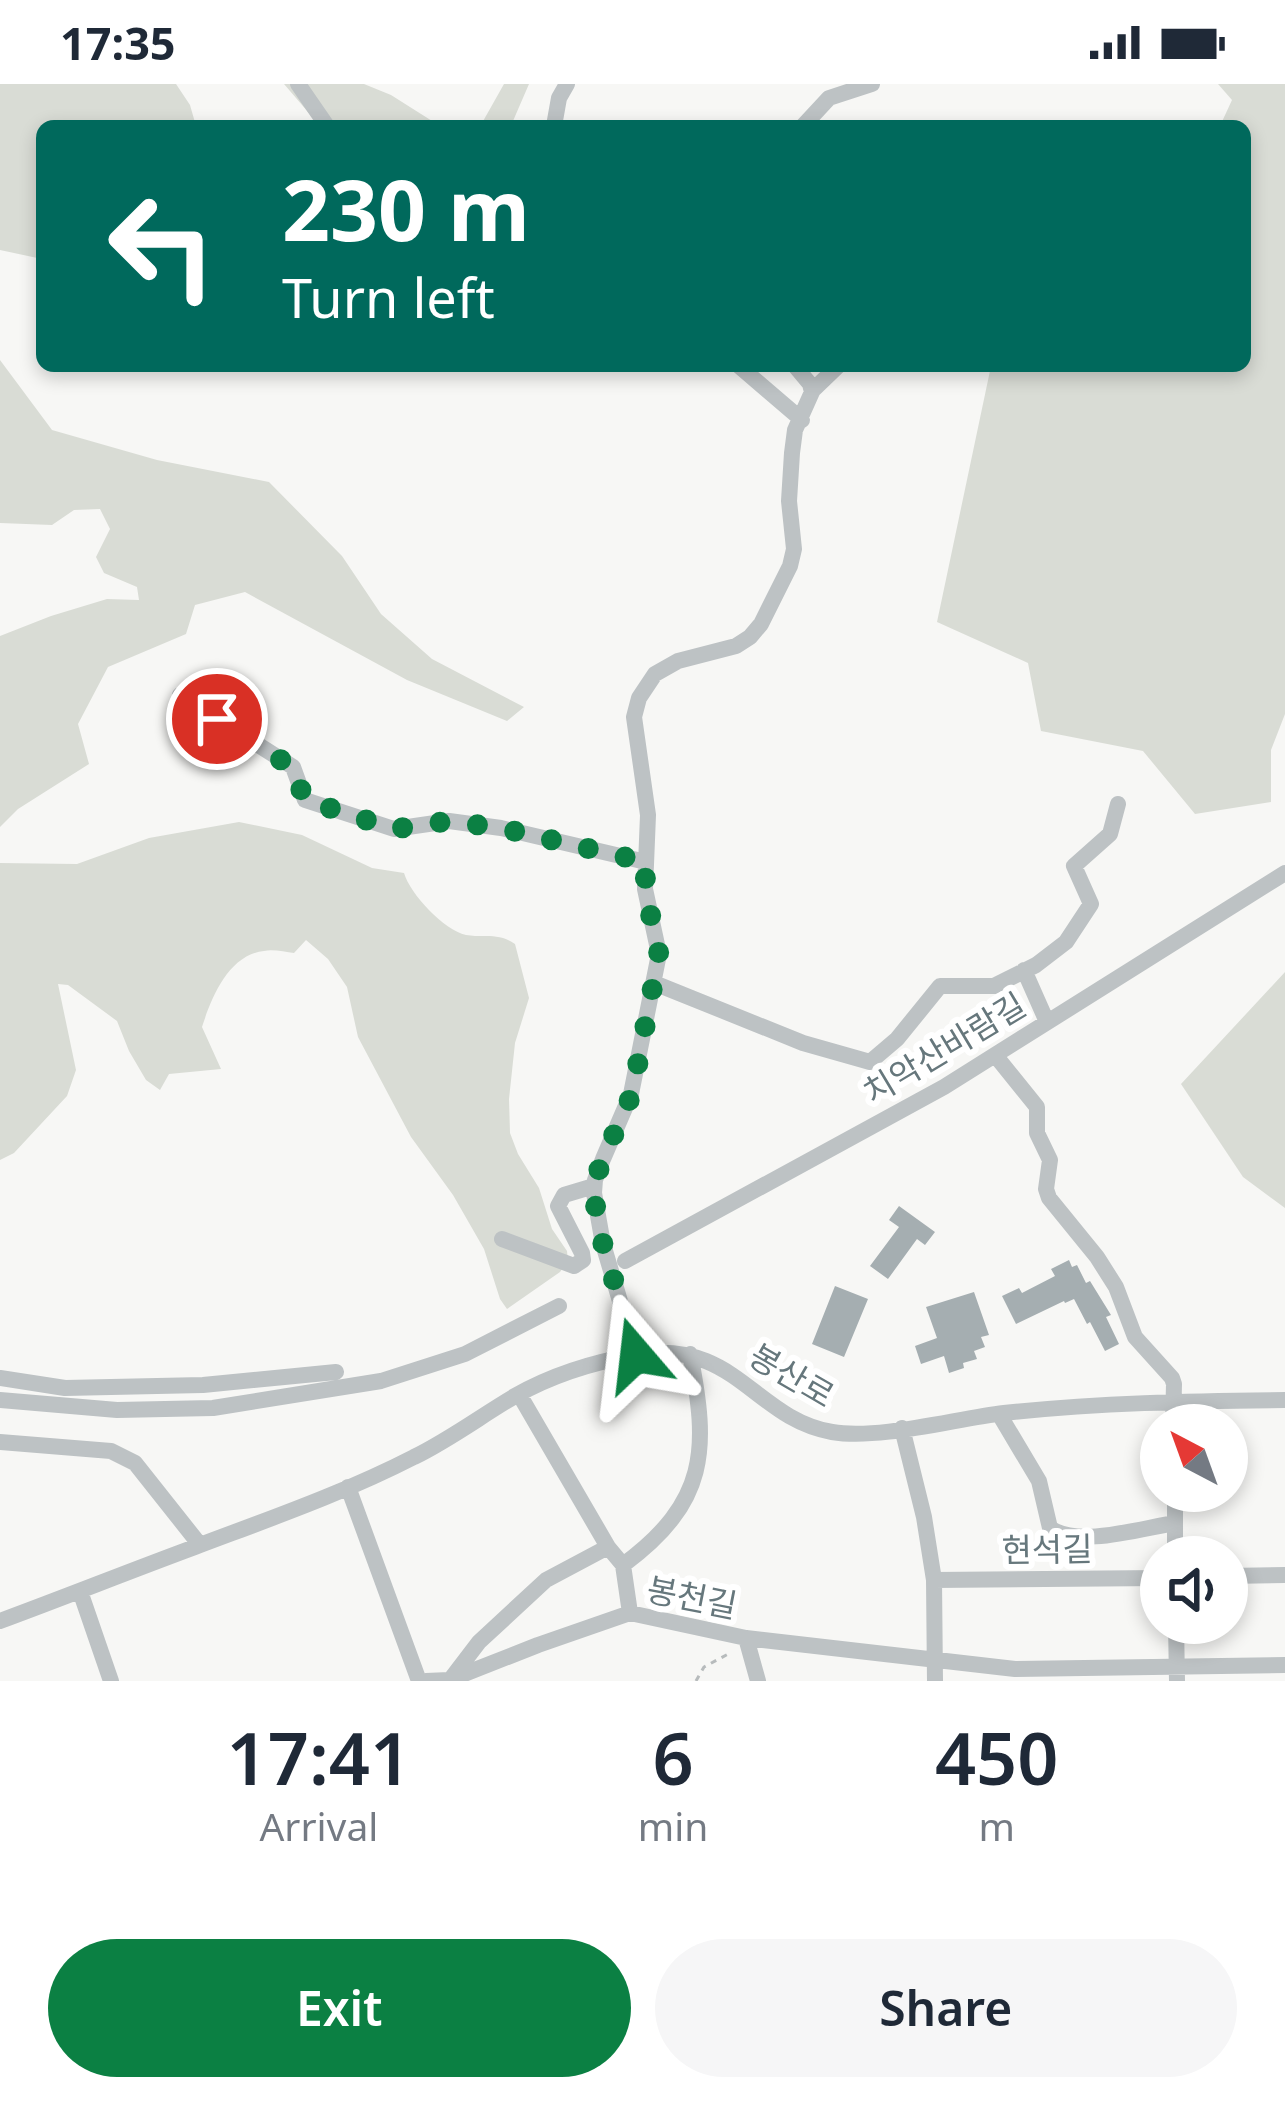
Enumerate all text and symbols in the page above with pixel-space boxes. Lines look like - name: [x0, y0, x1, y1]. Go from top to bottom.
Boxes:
- text: 17:35: [60, 12, 176, 73]
- text: 230 m: [282, 151, 530, 266]
- icon: left: [84, 168, 240, 324]
- text: Turn left: [282, 260, 495, 334]
- pin: [166, 668, 268, 770]
- icon: arrive: [184, 686, 250, 752]
- street label: 치악산바람길: [854, 982, 1034, 1114]
- position arrow: [573, 1292, 699, 1418]
- street label: 봉산로: [741, 1333, 843, 1417]
- north arrow: [1140, 1404, 1248, 1512]
- map controls: [1140, 1404, 1248, 1644]
- street label: 현석길: [1001, 1526, 1093, 1572]
- button: sound: [1140, 1536, 1248, 1644]
- street label: 봉천길: [643, 1566, 741, 1628]
- text: 17:41: [227, 1708, 411, 1806]
- text: 6: [652, 1708, 694, 1806]
- text: 450: [935, 1708, 1058, 1806]
- text: Arrival: [259, 1799, 378, 1852]
- text: min: [638, 1799, 708, 1852]
- text: m: [978, 1799, 1015, 1852]
- button: Exit: [48, 1939, 631, 2077]
- button: Share: [655, 1939, 1237, 2077]

